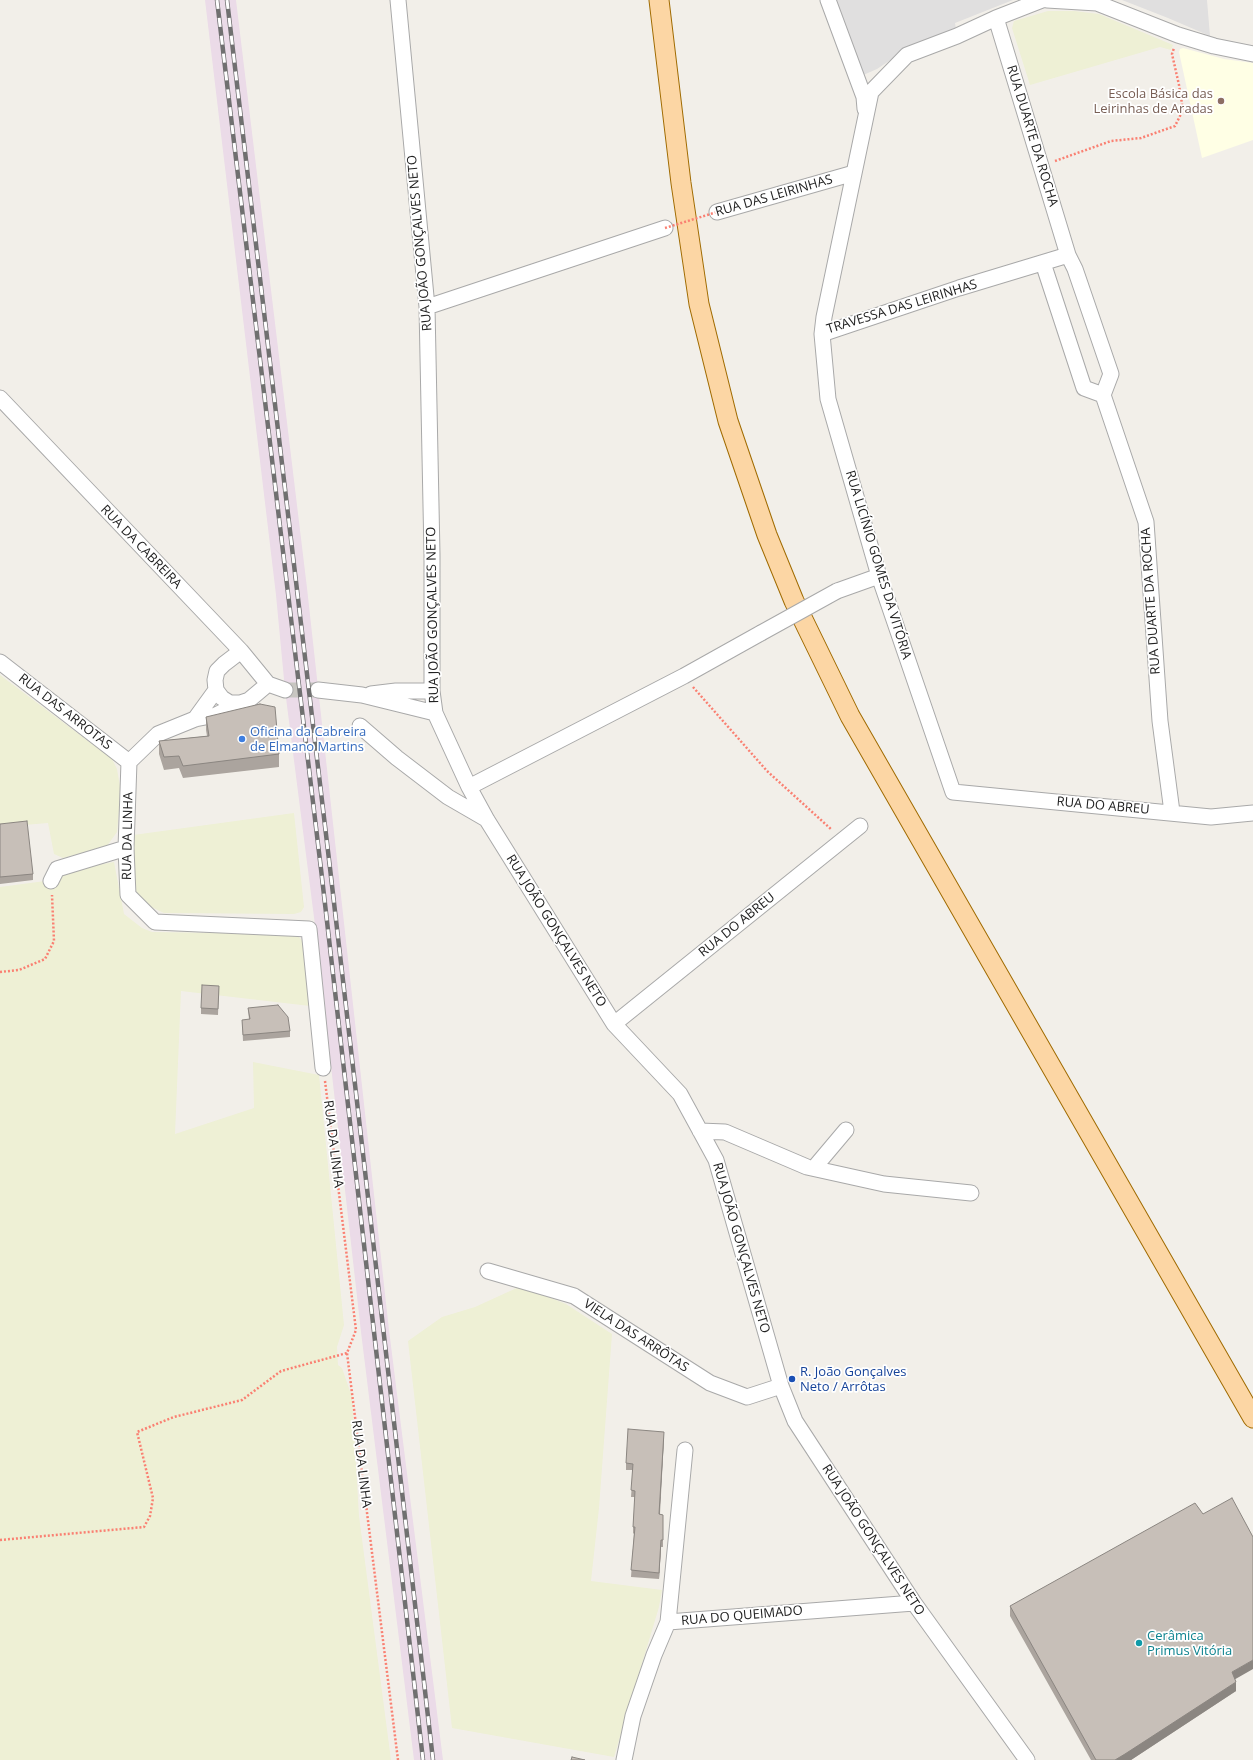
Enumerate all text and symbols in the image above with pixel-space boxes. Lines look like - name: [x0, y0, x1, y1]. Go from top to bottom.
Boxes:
- street label: RUA DUARTE DA ROCHA: [1003, 63, 1061, 209]
- place label: Escola Básica das Leirinhas de Aradas: [1094, 86, 1213, 117]
- marker: Escola Básica das Leirinhas de Aradas: [1216, 96, 1226, 106]
- street label: RUA JOÃO GONÇALVES NETO: [405, 154, 435, 332]
- street label: RUA DAS LEIRINHAS: [714, 172, 834, 220]
- street label: TRAVESSA DAS LEIRINHAS: [825, 277, 979, 337]
- street label: RUA LICÍNIO GOMES DA VITÓRIA: [842, 469, 914, 661]
- street label: RUA DA CABREIRA: [97, 502, 185, 592]
- street label: RUA JOÃO GONÇALVES NETO: [424, 527, 442, 703]
- street label: RUA DUARTE DA ROCHA: [1138, 527, 1164, 675]
- street label: RUA DAS ARROTAS: [15, 671, 115, 753]
- place label: Oficina da Cabreira de Elmano Martins: [250, 724, 366, 755]
- marker: Oficina da Cabreira de Elmano Martins: [237, 734, 247, 744]
- street label: RUA DA LINHA: [119, 792, 137, 880]
- street label: RUA DO ABREU: [1056, 794, 1150, 818]
- street label: RUA JOÃO GONÇALVES NETO: [503, 852, 609, 1010]
- street label: RUA DO ABREU: [696, 890, 778, 960]
- street label: RUA DA LINHA: [320, 1099, 346, 1189]
- street label: RUA JOÃO GONÇALVES NETO: [709, 1161, 773, 1335]
- street label: VIELA DAS ARRÔTAS: [581, 1296, 691, 1376]
- place label: R. João Gonçalves Neto / Arrôtas: [800, 1364, 907, 1395]
- marker: R. João Gonçalves Neto / Arrôtas: [787, 1374, 797, 1384]
- street label: RUA DA LINHA: [348, 1419, 374, 1509]
- street label: RUA JOÃO GONÇALVES NETO: [818, 1462, 928, 1618]
- street label: RUA DO QUEIMADO: [681, 1603, 803, 1629]
- place label: Cerâmica Primus Vitória: [1147, 1628, 1232, 1659]
- marker: Cerâmica Primus Vitória: [1134, 1638, 1144, 1648]

